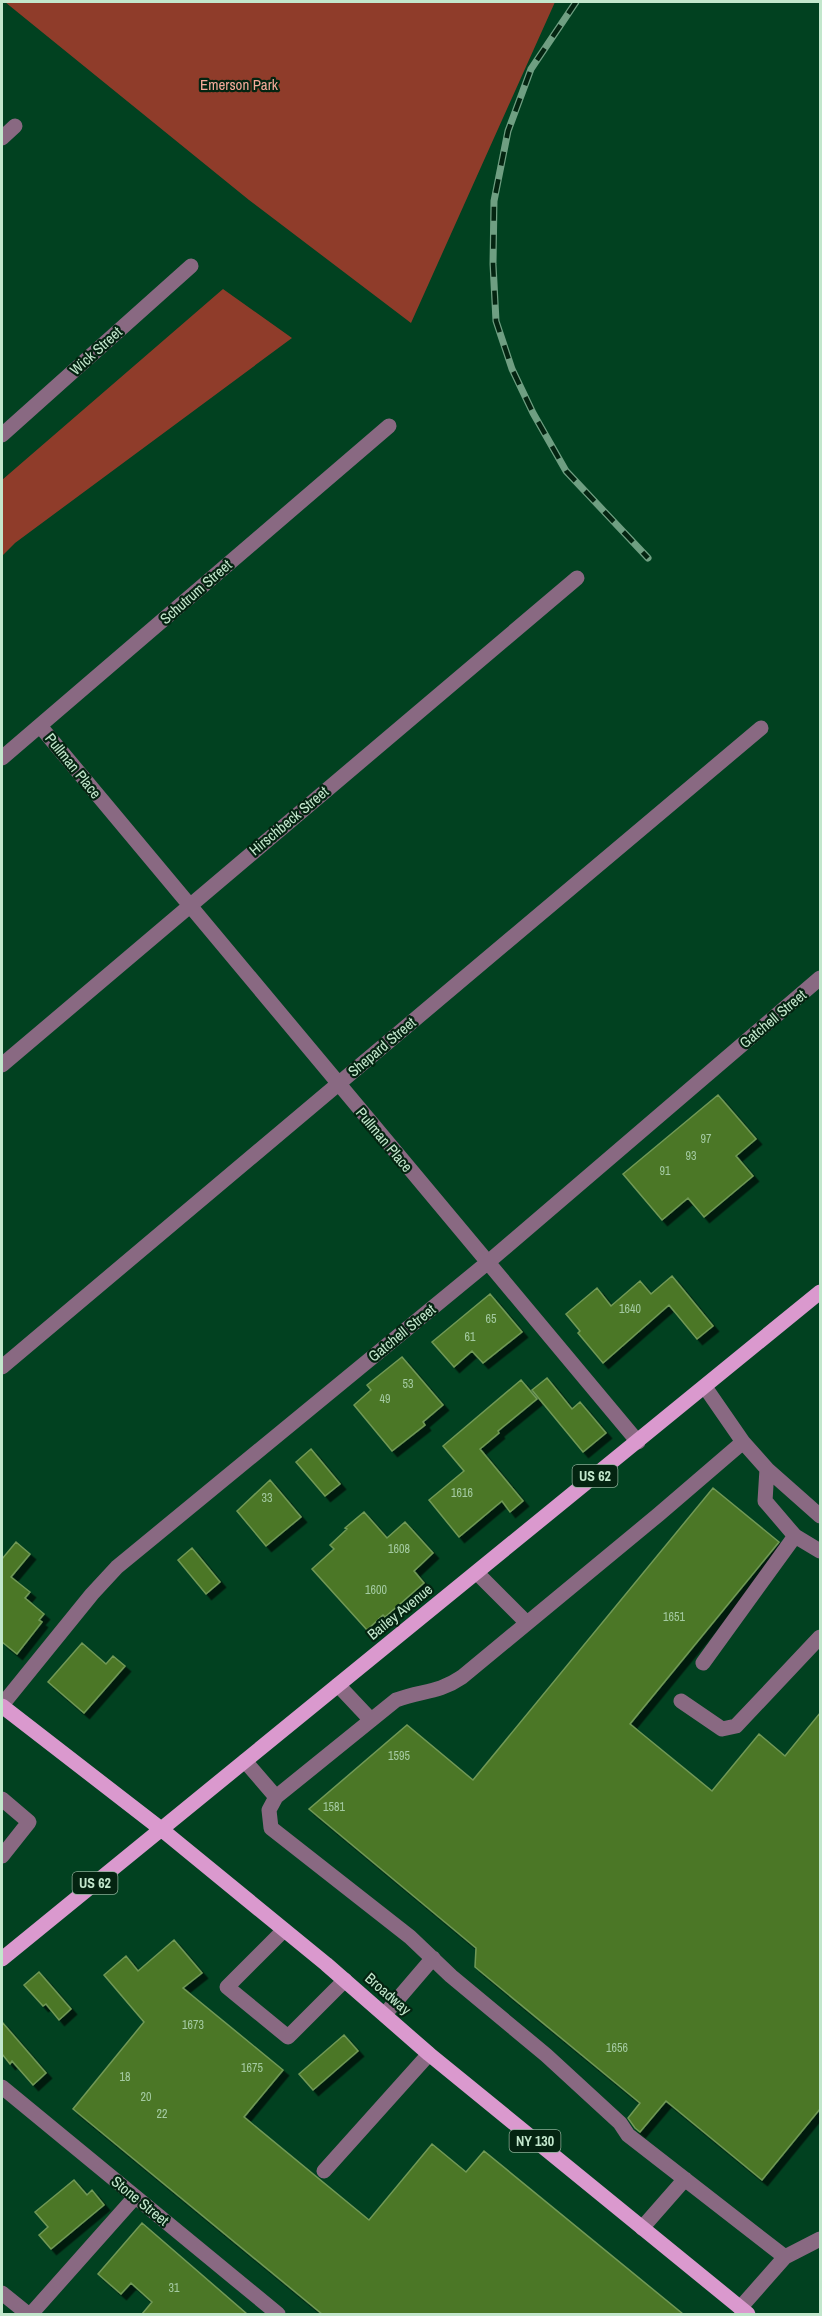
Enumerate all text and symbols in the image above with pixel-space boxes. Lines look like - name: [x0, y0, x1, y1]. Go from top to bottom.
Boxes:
- park label: Emerson Park: [200, 74, 279, 95]
- street label: Wick Street: [65, 321, 127, 380]
- street label: Schutrum Street: [155, 554, 237, 629]
- street label: Pullman Place: [40, 729, 106, 803]
- street label: Hirschbeck Street: [244, 781, 333, 860]
- street label: Gatchell Street: [735, 984, 811, 1053]
- street label: Shepard Street: [343, 1012, 421, 1081]
- street label: Pullman Place: [351, 1103, 418, 1177]
- house number: 97: [701, 1131, 712, 1147]
- house number: 93: [686, 1148, 696, 1164]
- house number: 91: [660, 1163, 671, 1179]
- street label: Gatchell Street: [363, 1298, 440, 1366]
- house number: 1640: [619, 1301, 641, 1317]
- house number: 65: [486, 1311, 497, 1327]
- house number: 61: [465, 1329, 476, 1345]
- house number: 53: [403, 1376, 413, 1392]
- house number: 49: [380, 1391, 390, 1407]
- road number: US 62: [572, 1465, 618, 1487]
- house number: 1616: [451, 1485, 473, 1501]
- house number: 33: [262, 1490, 272, 1506]
- house number: 1608: [388, 1541, 410, 1557]
- street label: Bailey Avenue: [363, 1579, 437, 1644]
- house number: 1600: [365, 1582, 387, 1598]
- house number: 1651: [663, 1609, 685, 1625]
- house number: 1595: [388, 1748, 410, 1764]
- house number: 1581: [323, 1799, 345, 1815]
- road number: US 62: [72, 1872, 118, 1894]
- street label: Broadway: [361, 1968, 416, 2020]
- house number: 1673: [182, 2017, 204, 2033]
- house number: 1656: [606, 2040, 628, 2056]
- house number: 1675: [241, 2060, 263, 2076]
- house number: 18: [120, 2069, 130, 2085]
- house number: 20: [141, 2089, 151, 2105]
- house number: 22: [157, 2106, 167, 2122]
- road number: NY 130: [510, 2130, 560, 2152]
- street label: Stone Street: [107, 2171, 174, 2231]
- house number: 31: [169, 2280, 180, 2296]

